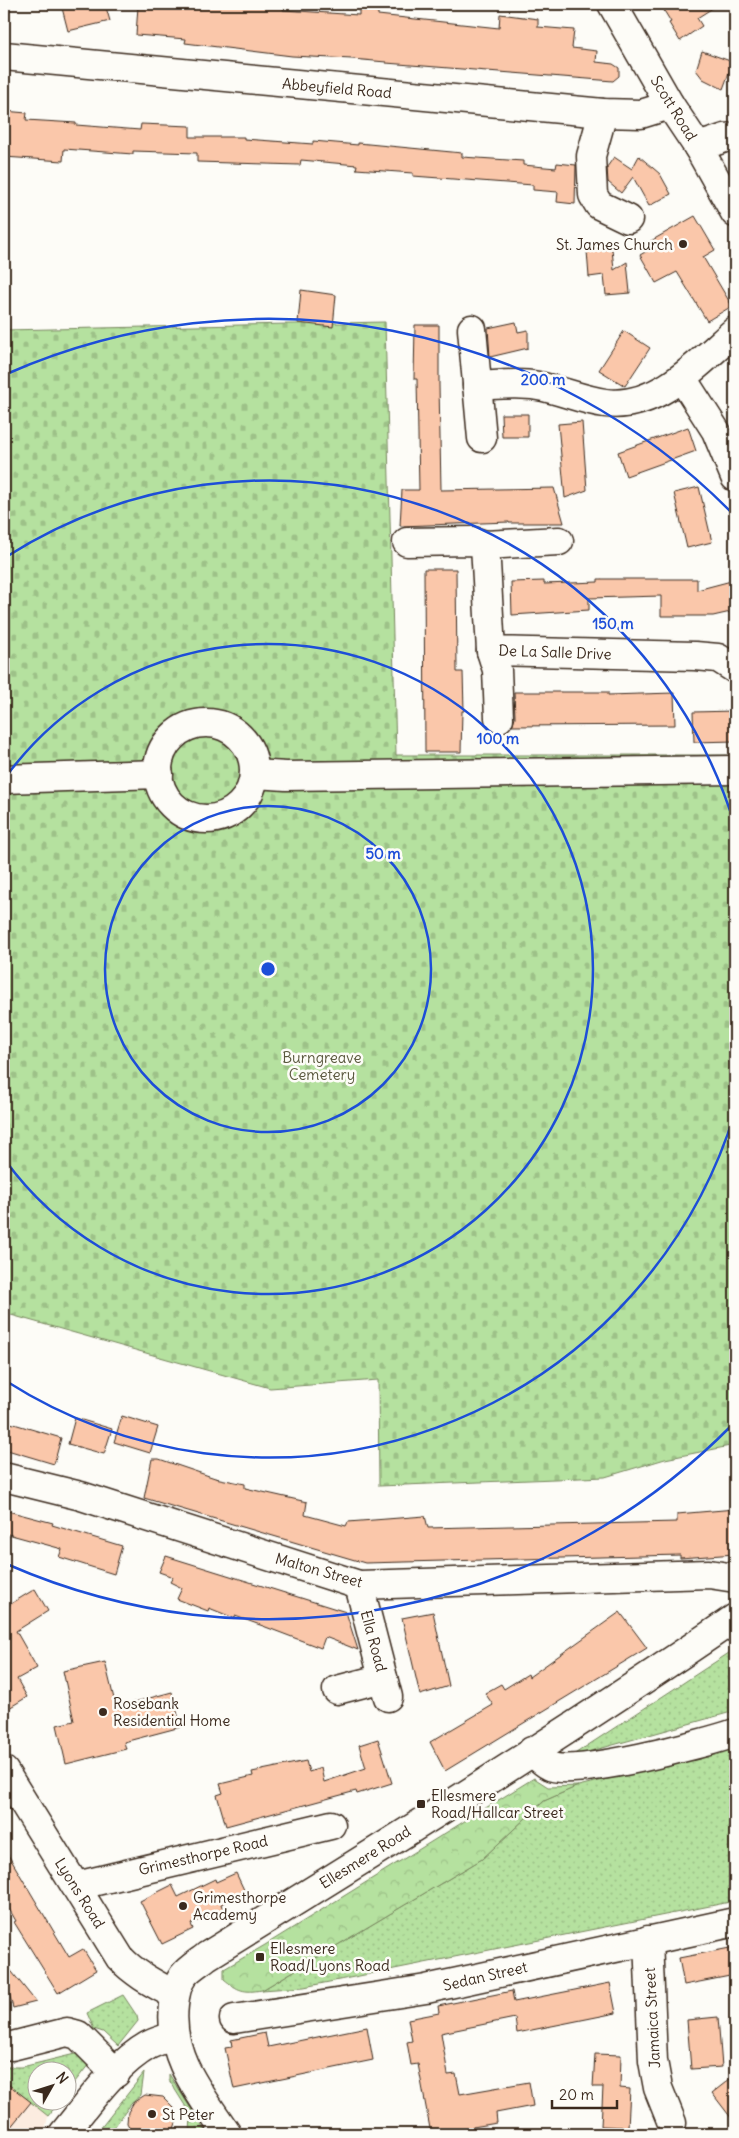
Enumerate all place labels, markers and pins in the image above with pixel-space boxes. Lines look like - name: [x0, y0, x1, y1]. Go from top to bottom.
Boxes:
- place label: St. James Church: [556, 235, 673, 254]
- marker: St. James Church: [677, 238, 689, 250]
- centre of rings: [259, 960, 277, 978]
- place label: Rosebank Residential Home: [113, 1694, 230, 1730]
- marker: Rosebank Residential Home: [97, 1706, 109, 1718]
- place label: Ellesmere Road/Hallcar Street: [431, 1786, 563, 1822]
- marker: Ellesmere Road/Hallcar Street: [415, 1798, 427, 1810]
- place label: Grimesthorpe Academy: [193, 1888, 286, 1924]
- marker: Grimesthorpe Academy: [177, 1900, 189, 1912]
- place label: Ellesmere Road/Lyons Road: [270, 1939, 390, 1975]
- marker: Ellesmere Road/Lyons Road: [254, 1951, 266, 1963]
- place label: St Peter: [162, 2105, 214, 2124]
- marker: St Peter: [146, 2108, 158, 2120]

